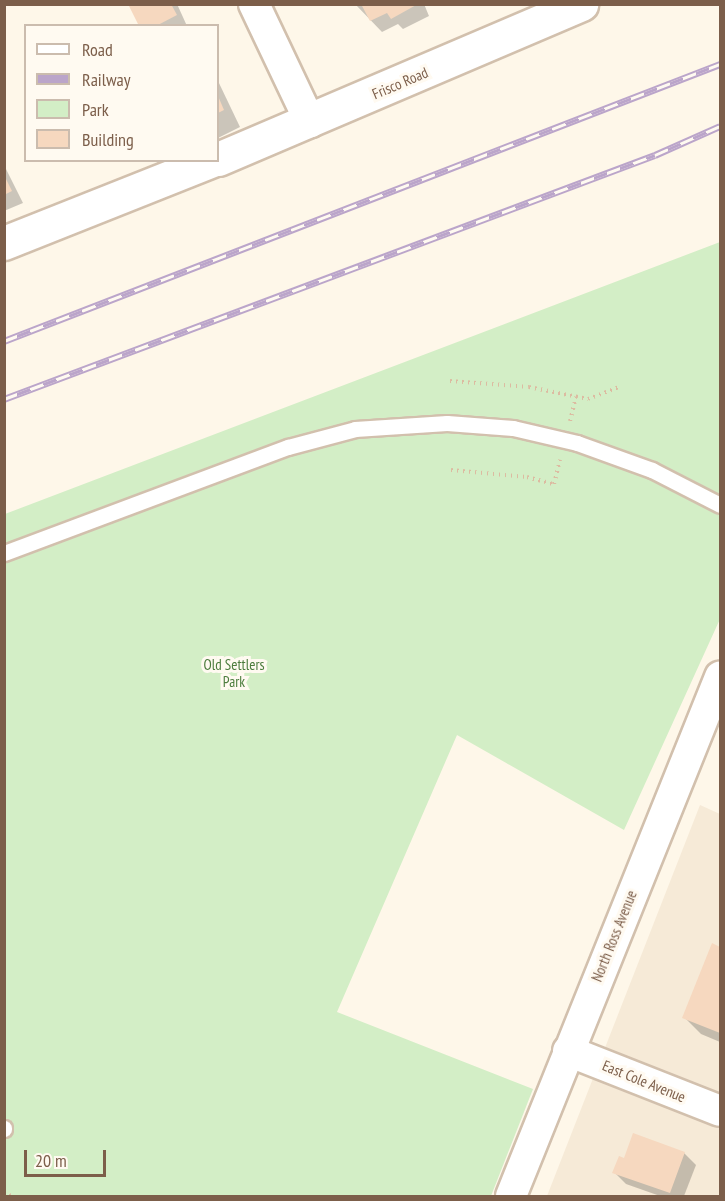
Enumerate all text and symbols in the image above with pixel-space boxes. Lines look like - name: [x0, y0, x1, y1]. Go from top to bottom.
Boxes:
- legend: [24, 24, 219, 162]
- text: Road: [82, 38, 113, 61]
- street label: Frisco Road: [369, 63, 431, 103]
- text: Railway: [82, 68, 131, 91]
- text: Park: [82, 98, 109, 121]
- text: Building: [82, 128, 134, 151]
- park label: Old Settlers Park: [203, 655, 265, 690]
- street label: North Ross Avenue: [587, 888, 641, 984]
- street label: East Cole Avenue: [600, 1056, 688, 1106]
- scale bar: [27, 1138, 110, 1176]
- text: 20 m: [35, 1149, 67, 1172]

